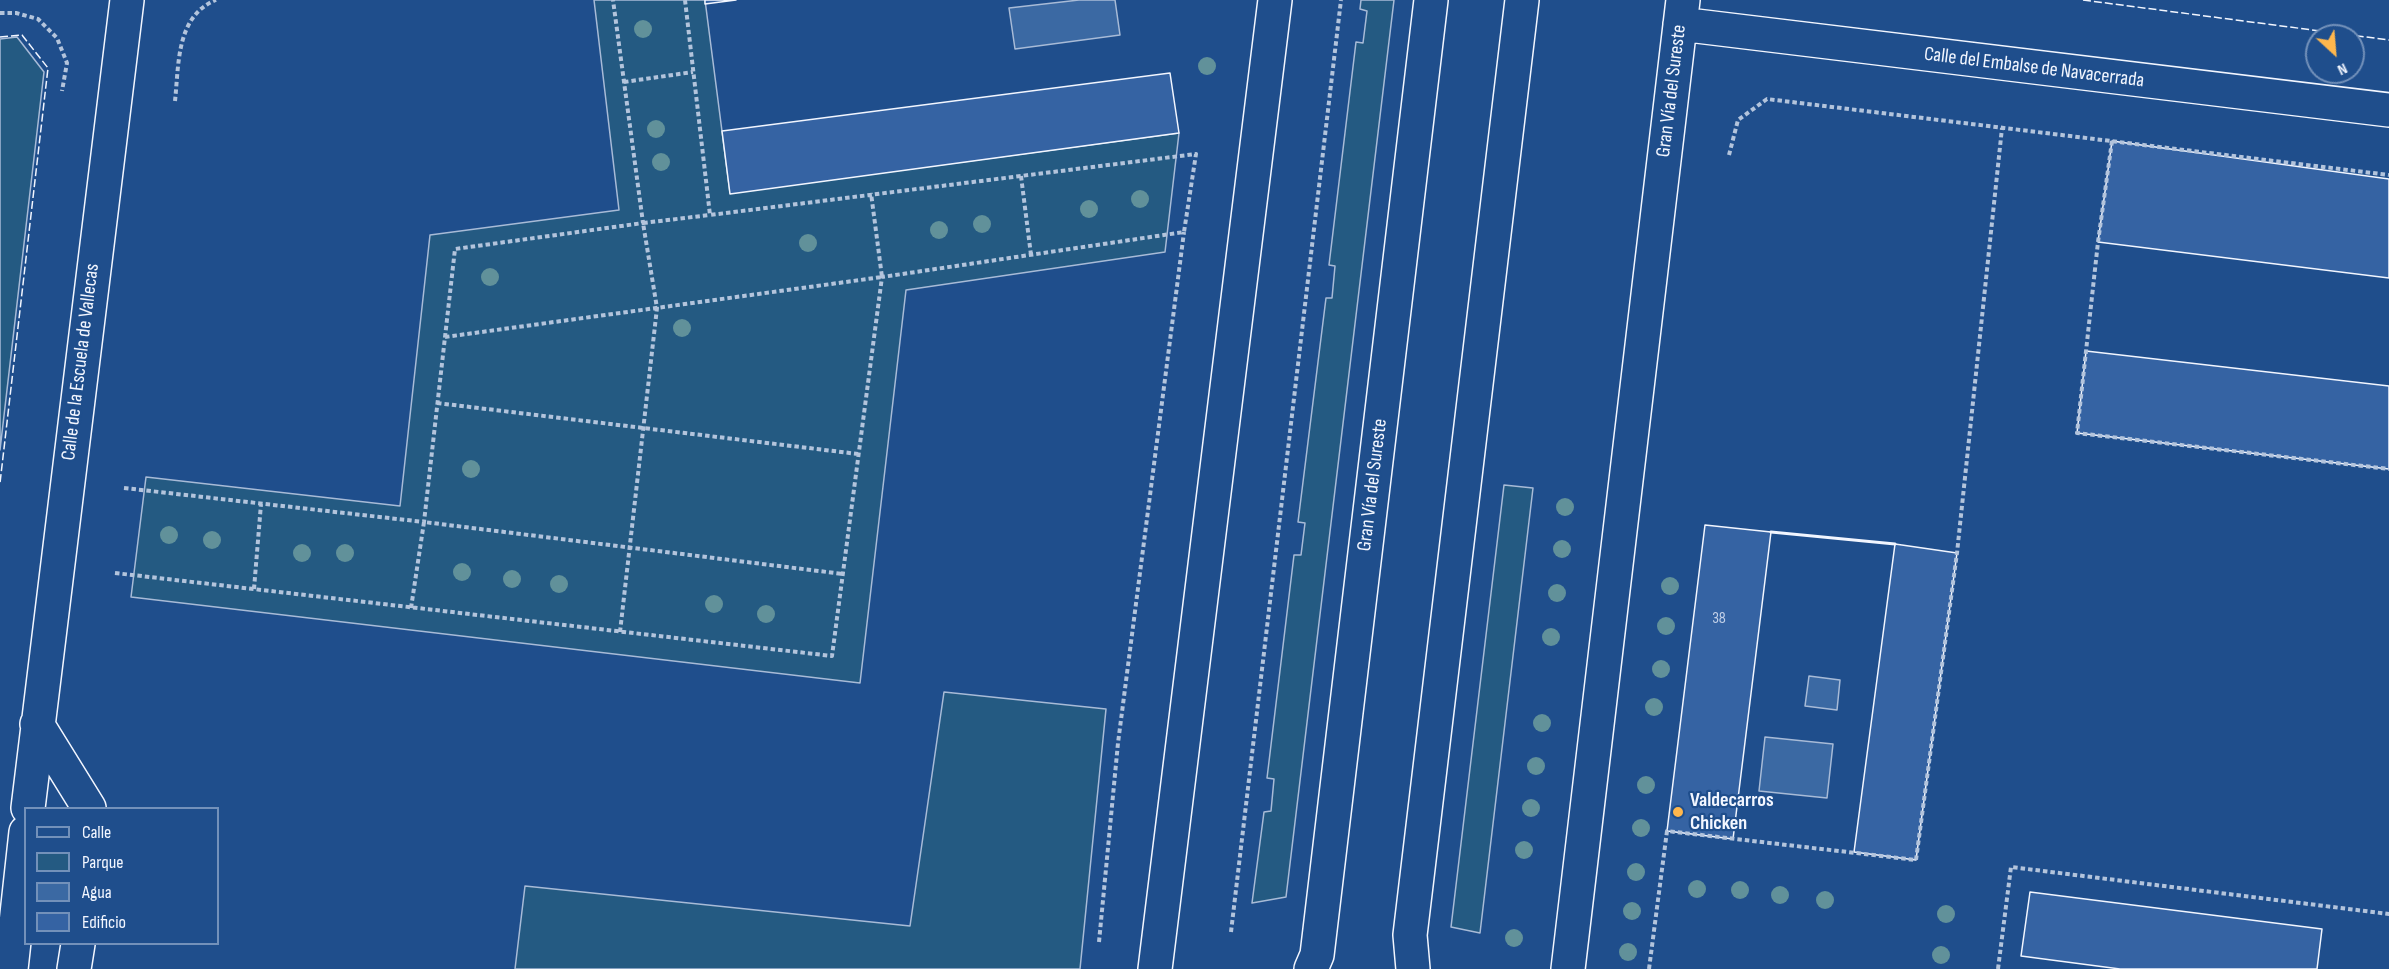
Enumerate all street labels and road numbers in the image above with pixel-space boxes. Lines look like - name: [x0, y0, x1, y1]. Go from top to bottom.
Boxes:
- street label: Gran Vía del Sureste: [1652, 23, 1692, 159]
- street label: Calle del Embalse de Navacerrada: [1923, 43, 2145, 93]
- street label: Calle de la Escuela de Vallecas: [57, 262, 105, 462]
- street label: Gran Vía del Sureste: [1353, 417, 1393, 553]

